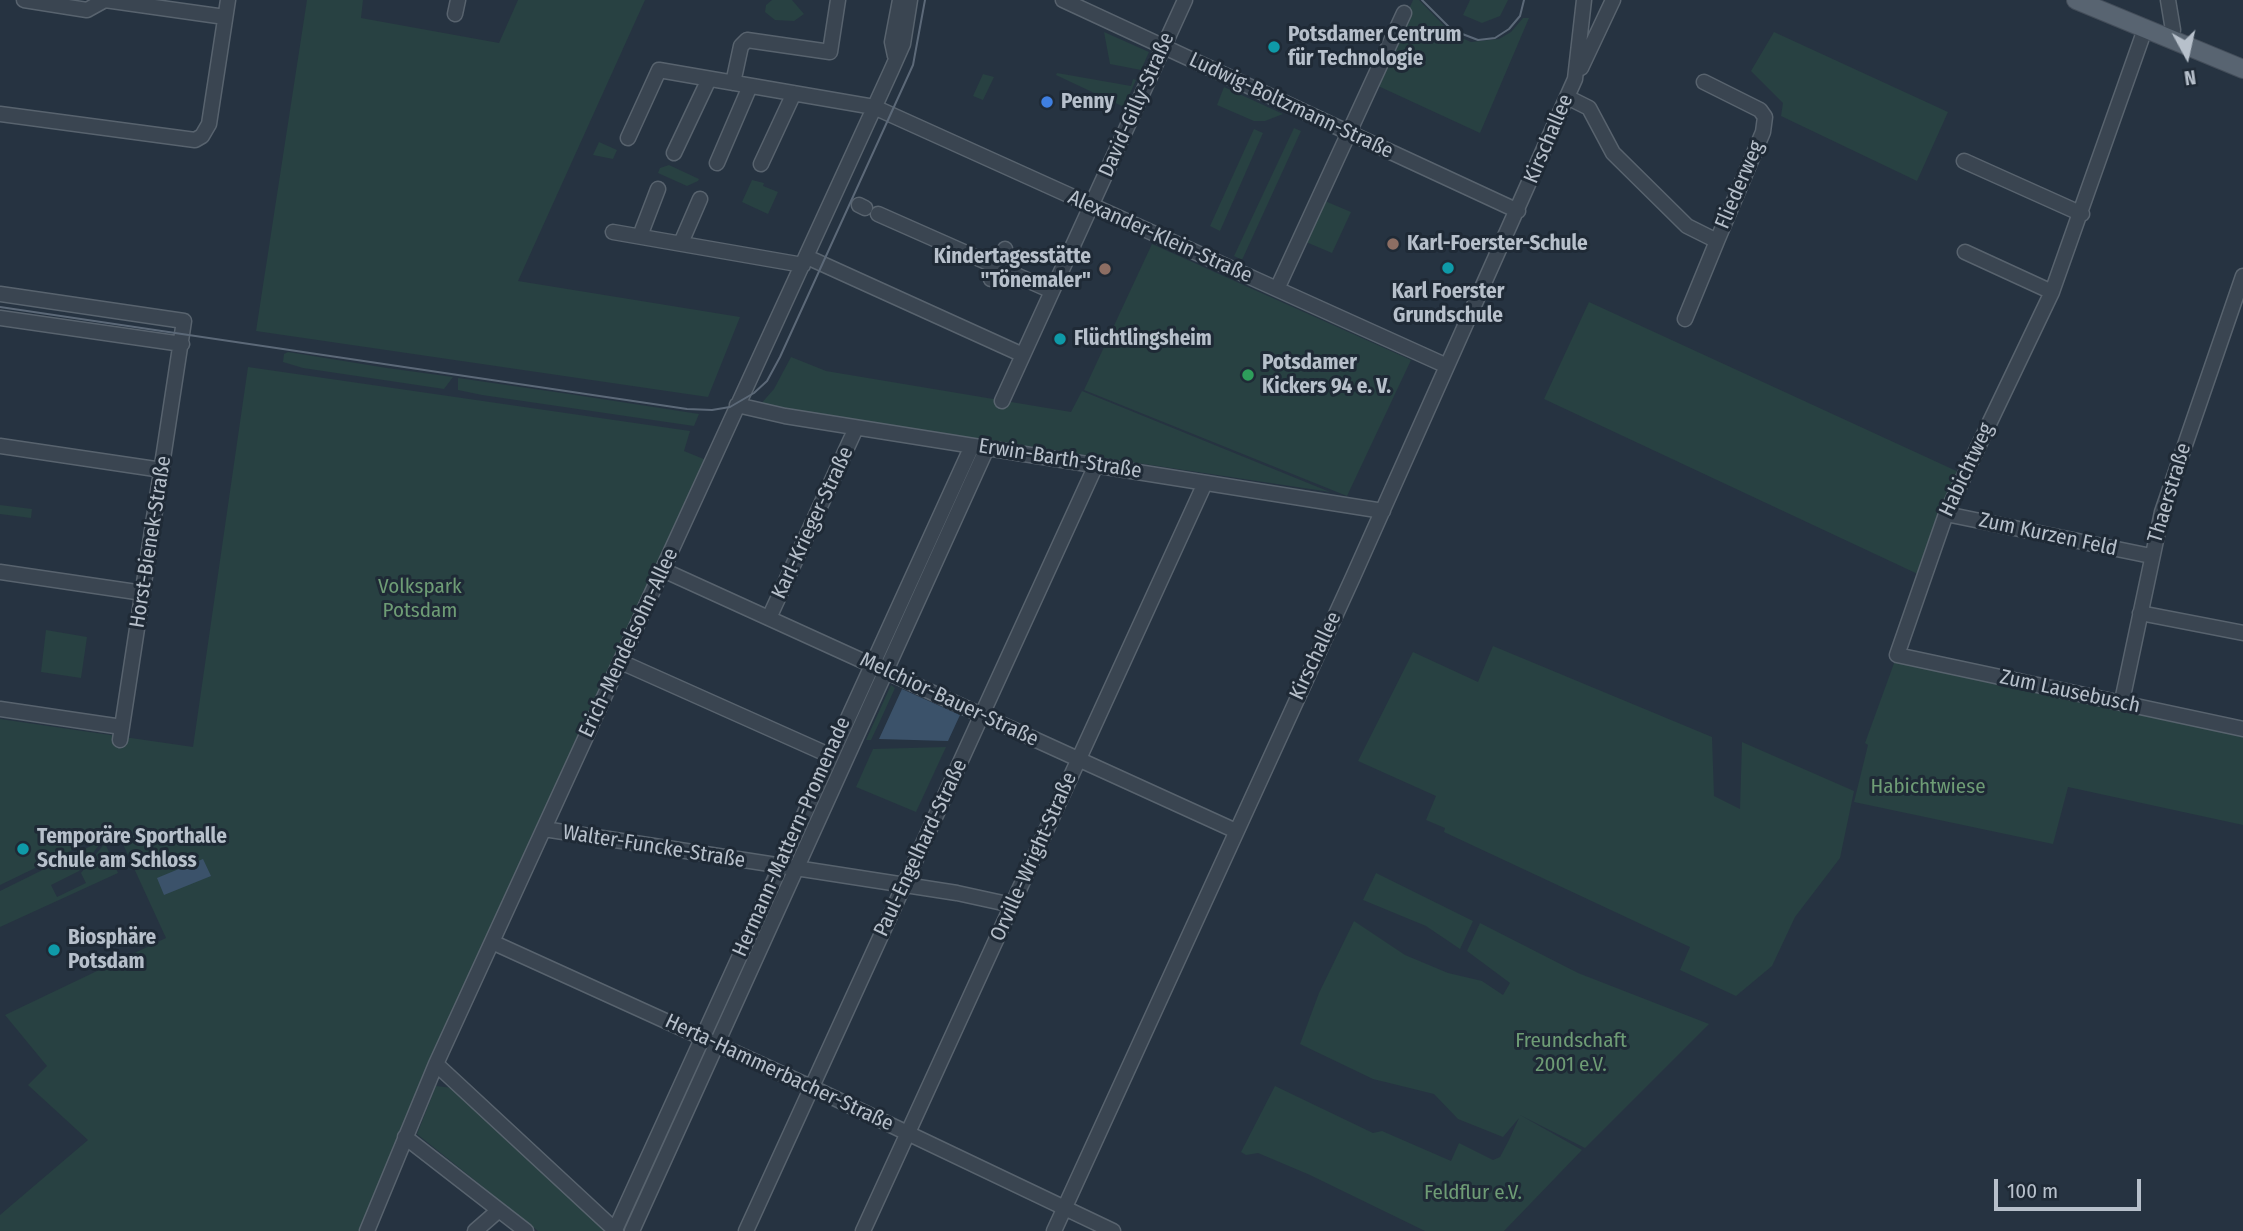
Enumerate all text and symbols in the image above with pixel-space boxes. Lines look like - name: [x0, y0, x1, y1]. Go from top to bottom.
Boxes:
- north arrow: [2152, 21, 2222, 91]
- place label: Potsdamer Centrum für Technologie: [1288, 22, 1461, 72]
- street label: David-Gilly-Straße: [1094, 29, 1180, 181]
- marker: Potsdamer Centrum für Technologie: [1266, 39, 1282, 55]
- street label: Ludwig-Boltzmann-Straße: [1185, 48, 1397, 164]
- text: N: [2183, 65, 2197, 89]
- place label: Penny: [1061, 89, 1114, 115]
- street label: Kirschallee: [1519, 91, 1579, 187]
- marker: Penny: [1039, 94, 1055, 110]
- street label: Fliederweg: [1710, 137, 1770, 233]
- street label: Alexander-Klein-Straße: [1064, 185, 1256, 289]
- place label: Karl-Foerster-Schule: [1407, 231, 1588, 257]
- marker: Karl-Foerster-Schule: [1385, 236, 1401, 252]
- place label: Kindertagesstätte "Tönemaler": [934, 244, 1091, 294]
- marker: Karl Foerster Grundschule: [1440, 260, 1456, 276]
- marker: Kindertagesstätte "Tönemaler": [1097, 261, 1113, 277]
- place label: Karl Foerster Grundschule: [1392, 279, 1504, 329]
- place label: Flüchtlingsheim: [1074, 326, 1212, 352]
- marker: Flüchtlingsheim: [1052, 331, 1068, 347]
- place label: Potsdamer Kickers 94 e. V.: [1262, 350, 1391, 400]
- marker: Potsdamer Kickers 94 e. V.: [1240, 367, 1256, 383]
- street label: Habichtweg: [1934, 419, 2000, 521]
- street label: Erwin-Barth-Straße: [977, 434, 1143, 484]
- street label: Thaerstraße: [2143, 440, 2197, 546]
- street label: Karl-Krieger-Straße: [767, 443, 859, 603]
- street label: Horst-Bienek-Straße: [125, 454, 177, 630]
- street label: Zum Kurzen Feld: [1977, 508, 2119, 562]
- street label: Erich-Mendelsohn-Allee: [574, 544, 684, 742]
- park label: Volkspark Potsdam: [378, 574, 462, 624]
- street label: Kirschallee: [1285, 608, 1347, 704]
- street label: Melchior-Bauer-Straße: [856, 648, 1042, 752]
- street label: Zum Lausebusch: [1998, 665, 2142, 719]
- street label: Hermann-Mattern-Promenade: [728, 713, 856, 961]
- street label: Paul-Engelhard-Straße: [869, 755, 973, 941]
- street label: Orville-Wright-Straße: [985, 769, 1083, 945]
- park label: Habichtwiese: [1870, 774, 1986, 800]
- street label: Walter-Funcke-Straße: [561, 820, 747, 874]
- place label: Temporäre Sporthalle Schule am Schloss: [37, 824, 227, 874]
- marker: Temporäre Sporthalle Schule am Schloss: [15, 841, 31, 857]
- place label: Biosphäre Potsdam: [68, 925, 156, 975]
- marker: Biosphäre Potsdam: [46, 942, 62, 958]
- street label: Herta-Hammerbacher-Straße: [661, 1009, 897, 1137]
- park label: Freundschaft 2001 e.V.: [1515, 1028, 1627, 1078]
- scale bar: [1998, 1164, 2145, 1208]
- text: 100 m: [2007, 1178, 2058, 1204]
- park label: Feldflur e.V.: [1424, 1180, 1522, 1206]

